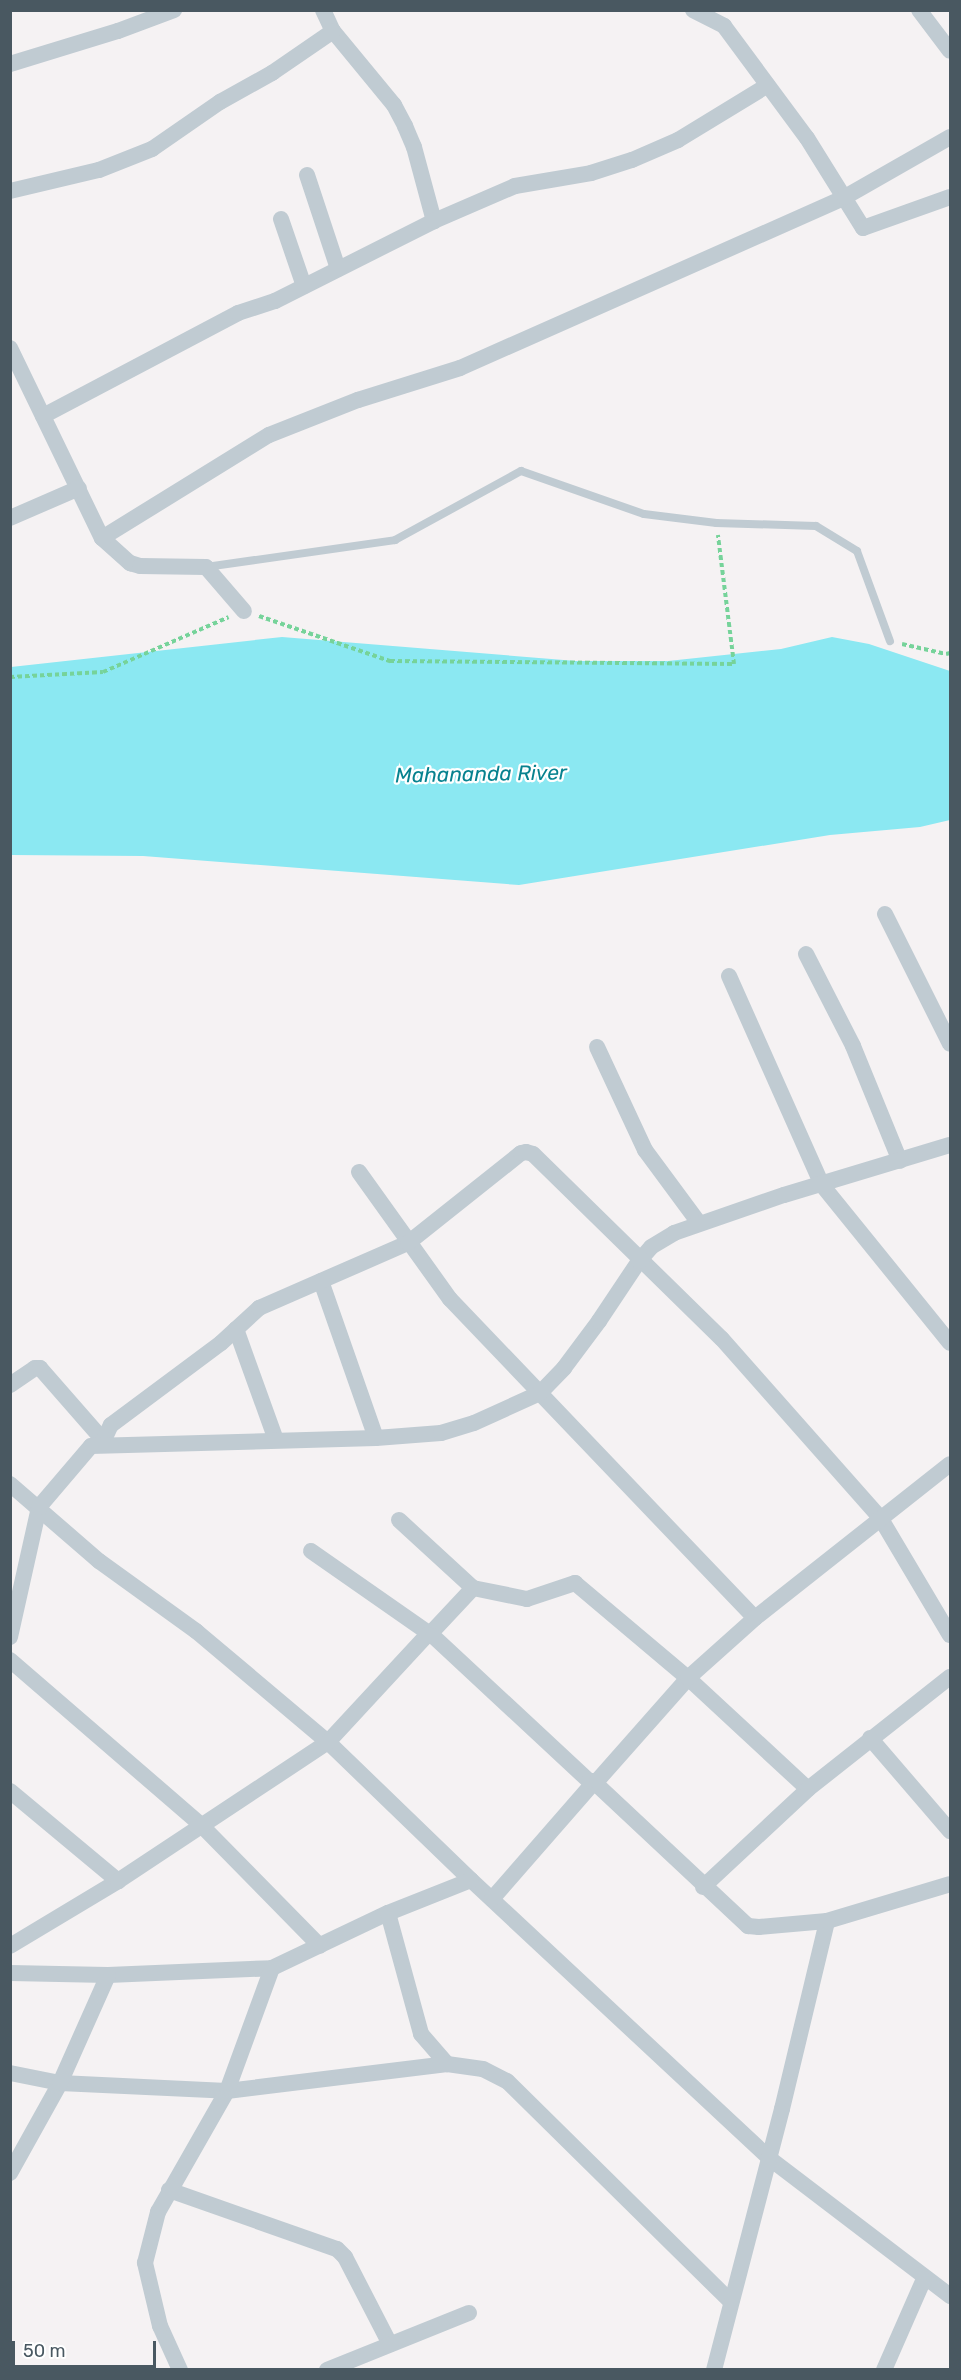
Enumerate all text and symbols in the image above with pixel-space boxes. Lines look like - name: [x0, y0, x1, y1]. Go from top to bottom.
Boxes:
- water label: Mahananda River: [395, 760, 567, 788]
- scale bar: [15, 2329, 159, 2367]
- text: 50 m: [23, 2340, 66, 2362]

